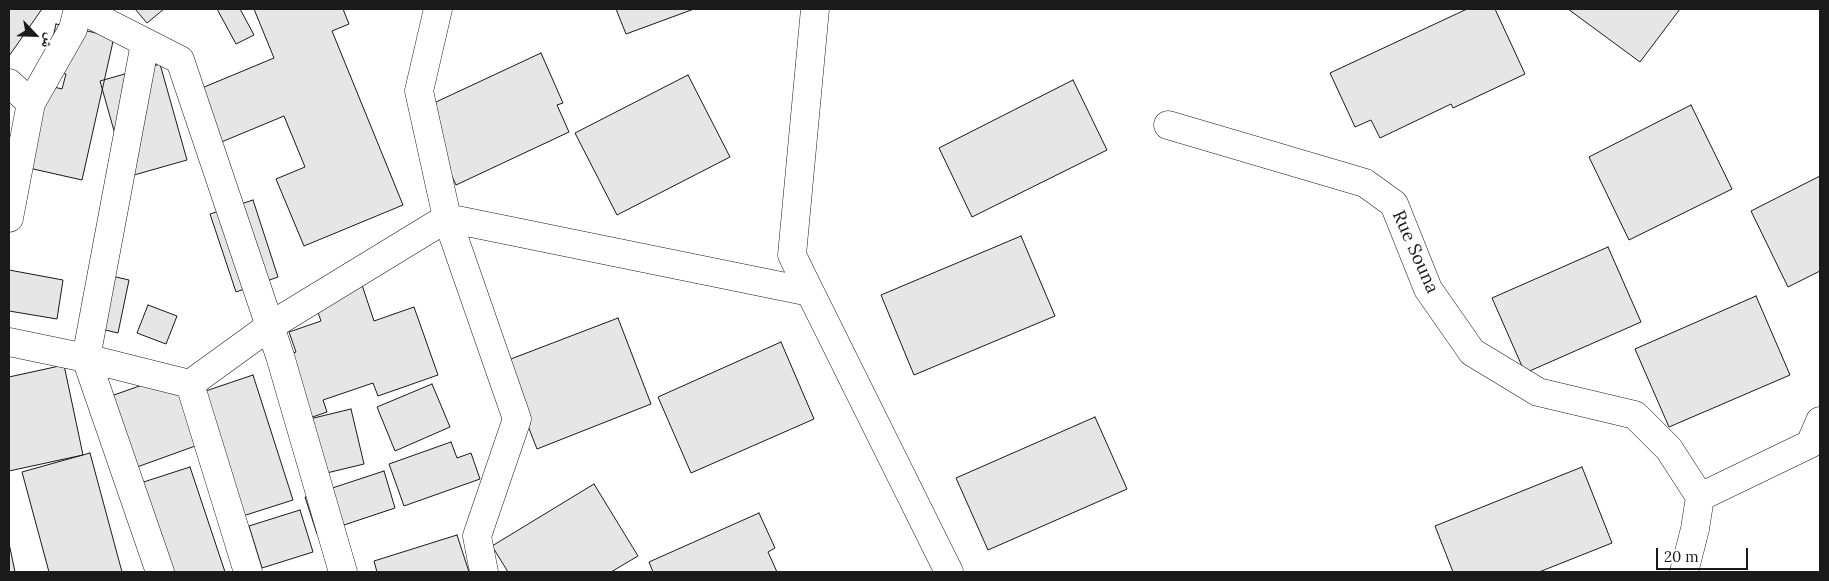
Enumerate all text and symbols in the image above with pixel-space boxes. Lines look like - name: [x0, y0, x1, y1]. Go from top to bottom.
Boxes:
- north arrow: [10, 10, 60, 60]
- text: ش: [37, 31, 60, 52]
- street label: Rue Souna: [1387, 207, 1443, 297]
- scale bar: [1659, 538, 1752, 570]
- text: 20 m: [1664, 547, 1699, 566]

